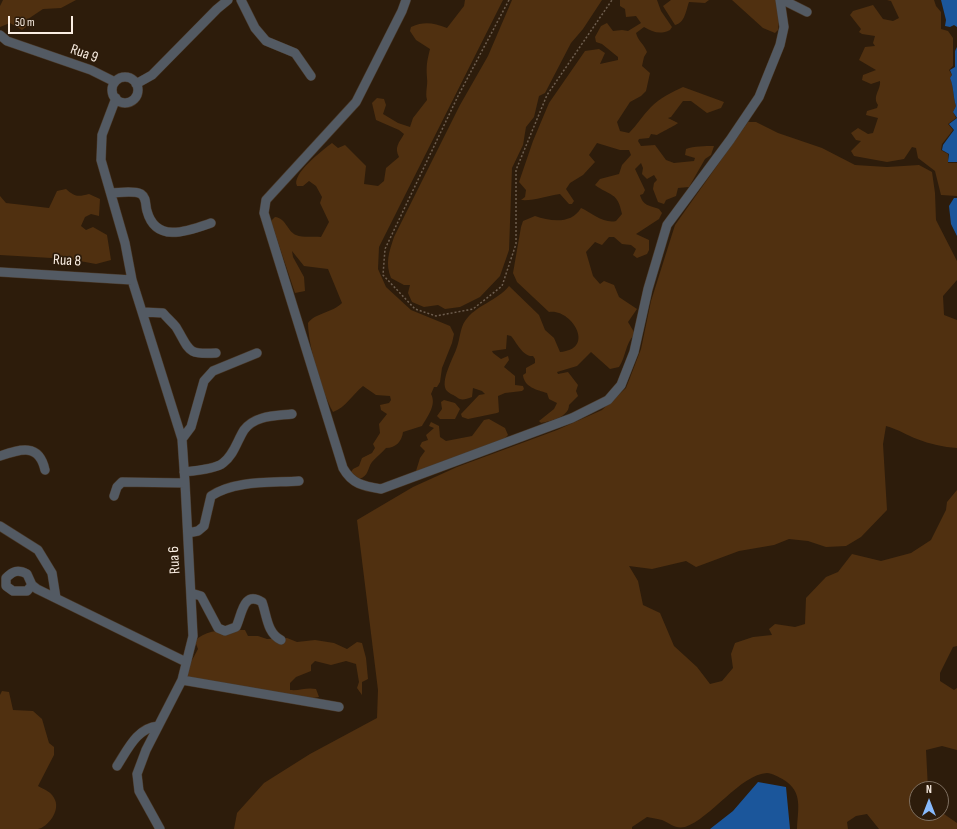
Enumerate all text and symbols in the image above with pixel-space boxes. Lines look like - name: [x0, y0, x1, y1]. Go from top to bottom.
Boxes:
- scale bar: [10, 8, 75, 34]
- text: 50 m: [15, 15, 35, 30]
- street label: Rua 9: [68, 41, 100, 67]
- street label: Rua 8: [53, 251, 81, 271]
- street label: Rua 6: [165, 546, 185, 574]
- north arrow: [909, 781, 949, 821]
- text: N: [926, 783, 932, 796]

